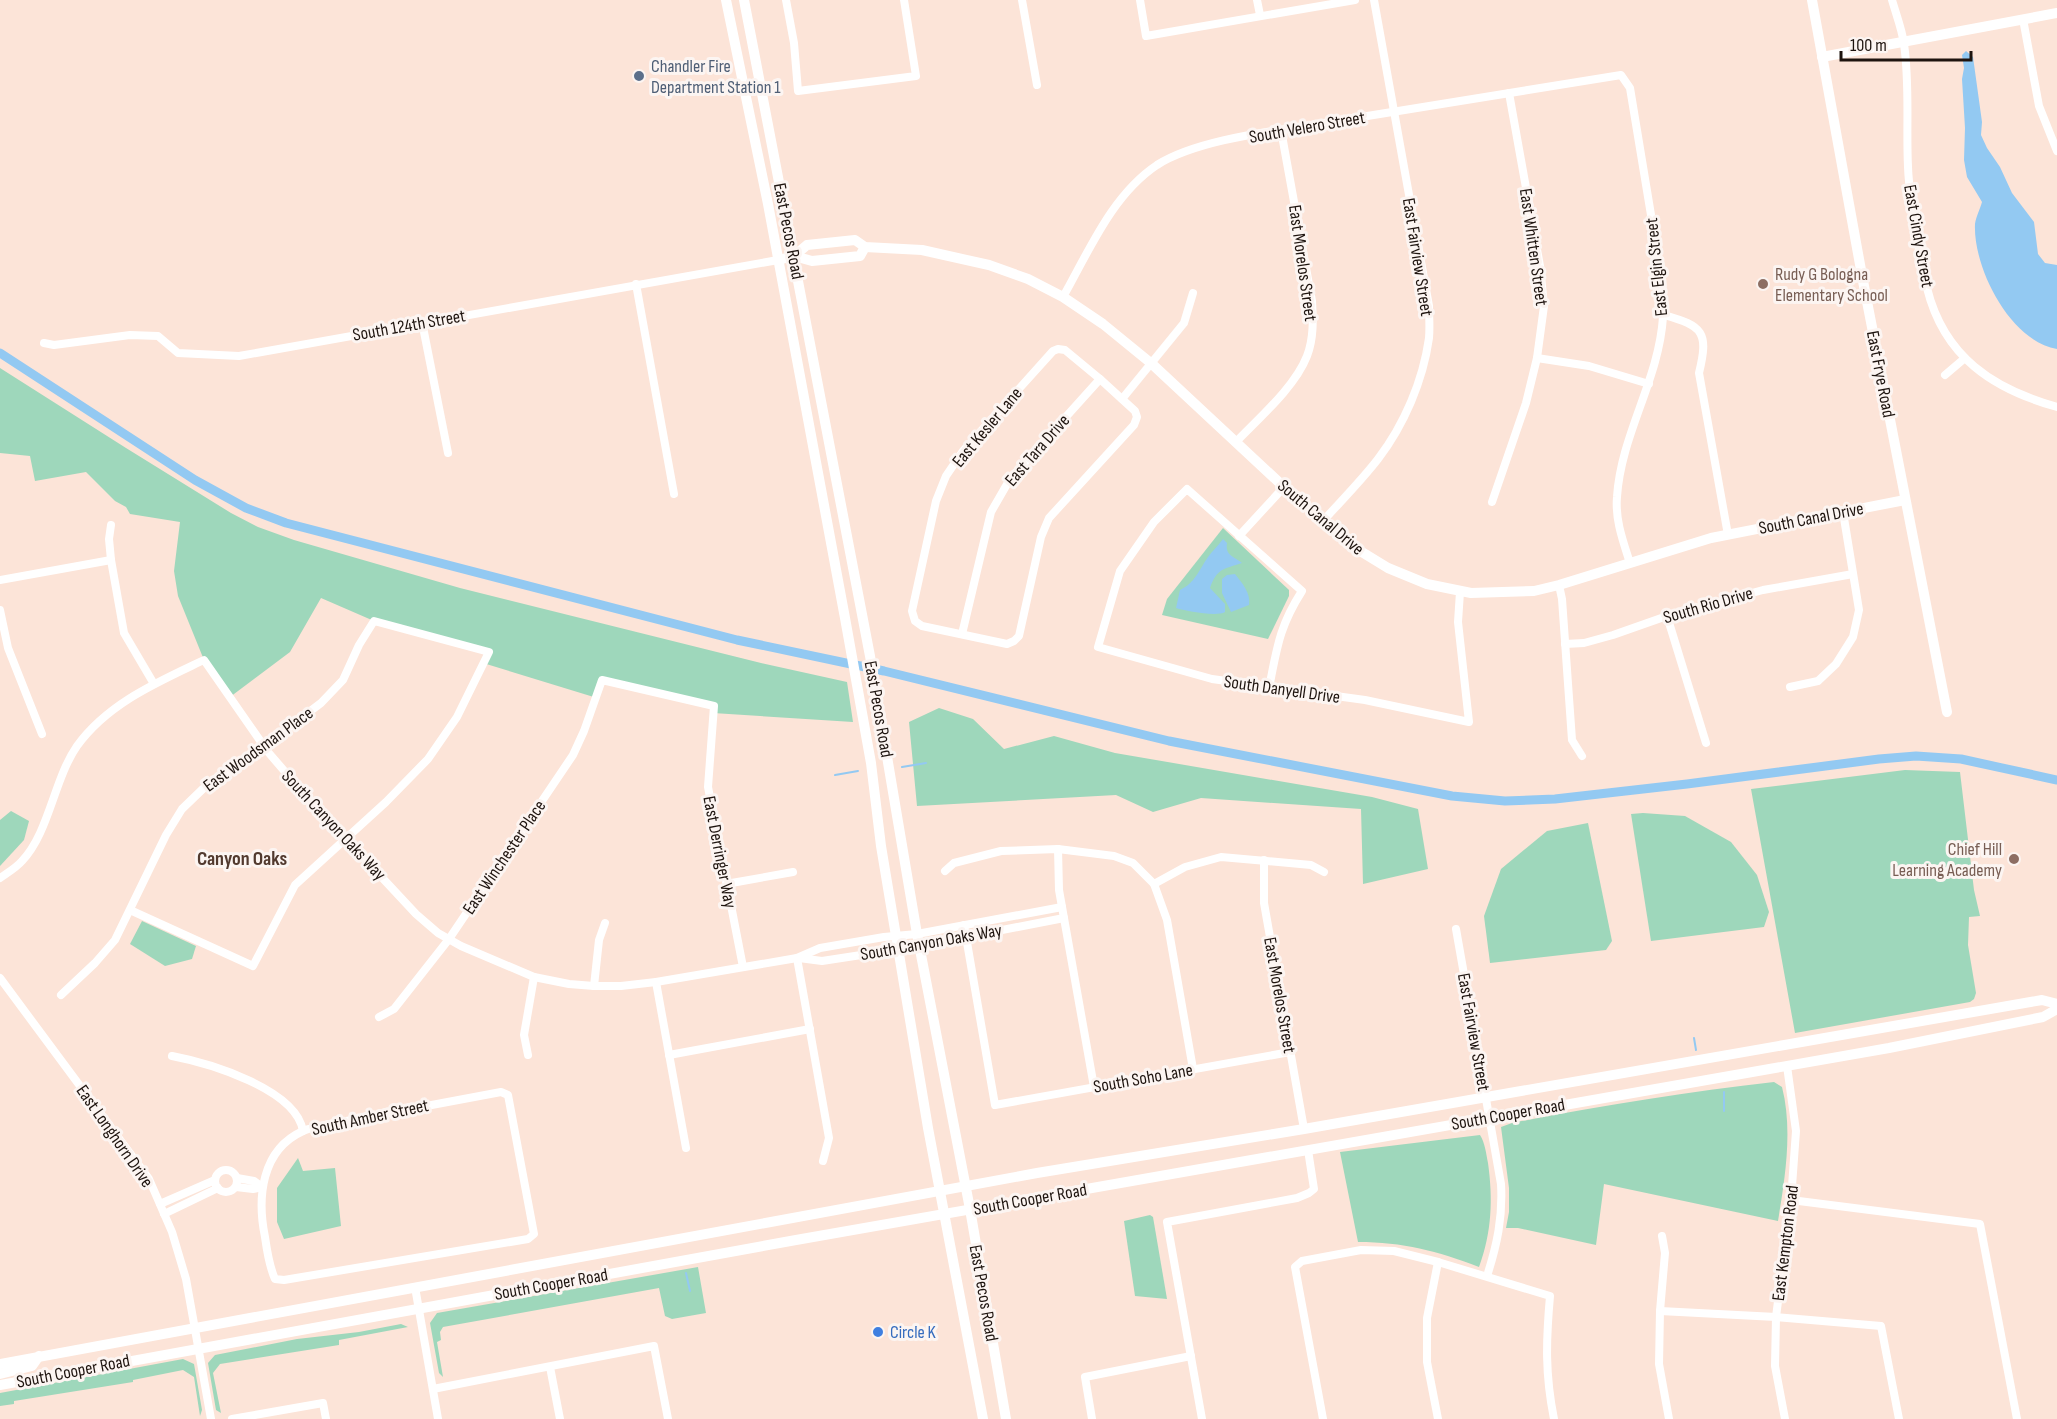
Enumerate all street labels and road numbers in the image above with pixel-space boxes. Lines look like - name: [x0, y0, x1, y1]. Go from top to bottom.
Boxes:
- street label: South Velero Street: [1247, 107, 1367, 148]
- street label: East Pecos Road: [769, 181, 808, 281]
- street label: East Cindy Street: [1899, 183, 1938, 290]
- street label: East Whitten Street: [1515, 187, 1552, 308]
- street label: East Fairview Street: [1398, 196, 1437, 318]
- street label: East Morelos Street: [1284, 204, 1321, 323]
- street label: East Elgin Street: [1641, 216, 1672, 317]
- street label: South 124th Street: [351, 305, 468, 346]
- street label: East Frye Road: [1862, 329, 1899, 419]
- street label: East Kesler Lane: [948, 383, 1027, 471]
- street label: East Tara Drive: [1001, 410, 1074, 490]
- street label: South Canal Drive: [1273, 475, 1368, 560]
- street label: South Canal Drive: [1757, 498, 1865, 539]
- street label: South Rio Drive: [1661, 583, 1755, 628]
- street label: East Pecos Road: [860, 659, 897, 759]
- street label: South Danyell Drive: [1222, 671, 1341, 708]
- street label: East Woodsman Place: [199, 703, 317, 796]
- street label: South Canyon Oaks Way: [277, 766, 390, 885]
- street label: East Derringer Way: [698, 794, 741, 910]
- street label: East Winchester Place: [458, 796, 550, 918]
- street label: South Canyon Oaks Way: [859, 920, 1003, 965]
- street label: East Morelos Street: [1259, 936, 1300, 1055]
- street label: East Fairview Street: [1453, 971, 1494, 1093]
- street label: South Soho Lane: [1092, 1059, 1194, 1098]
- street label: East Longhorn Drive: [72, 1081, 158, 1191]
- street label: South Cooper Road: [1450, 1094, 1567, 1135]
- street label: South Amber Street: [310, 1095, 431, 1140]
- street label: South Cooper Road: [972, 1179, 1089, 1220]
- street label: East Kempton Road: [1768, 1184, 1803, 1302]
- street label: East Pecos Road: [965, 1243, 1002, 1343]
- street label: South Cooper Road: [493, 1264, 610, 1305]
- street label: South Cooper Road: [15, 1350, 132, 1393]

